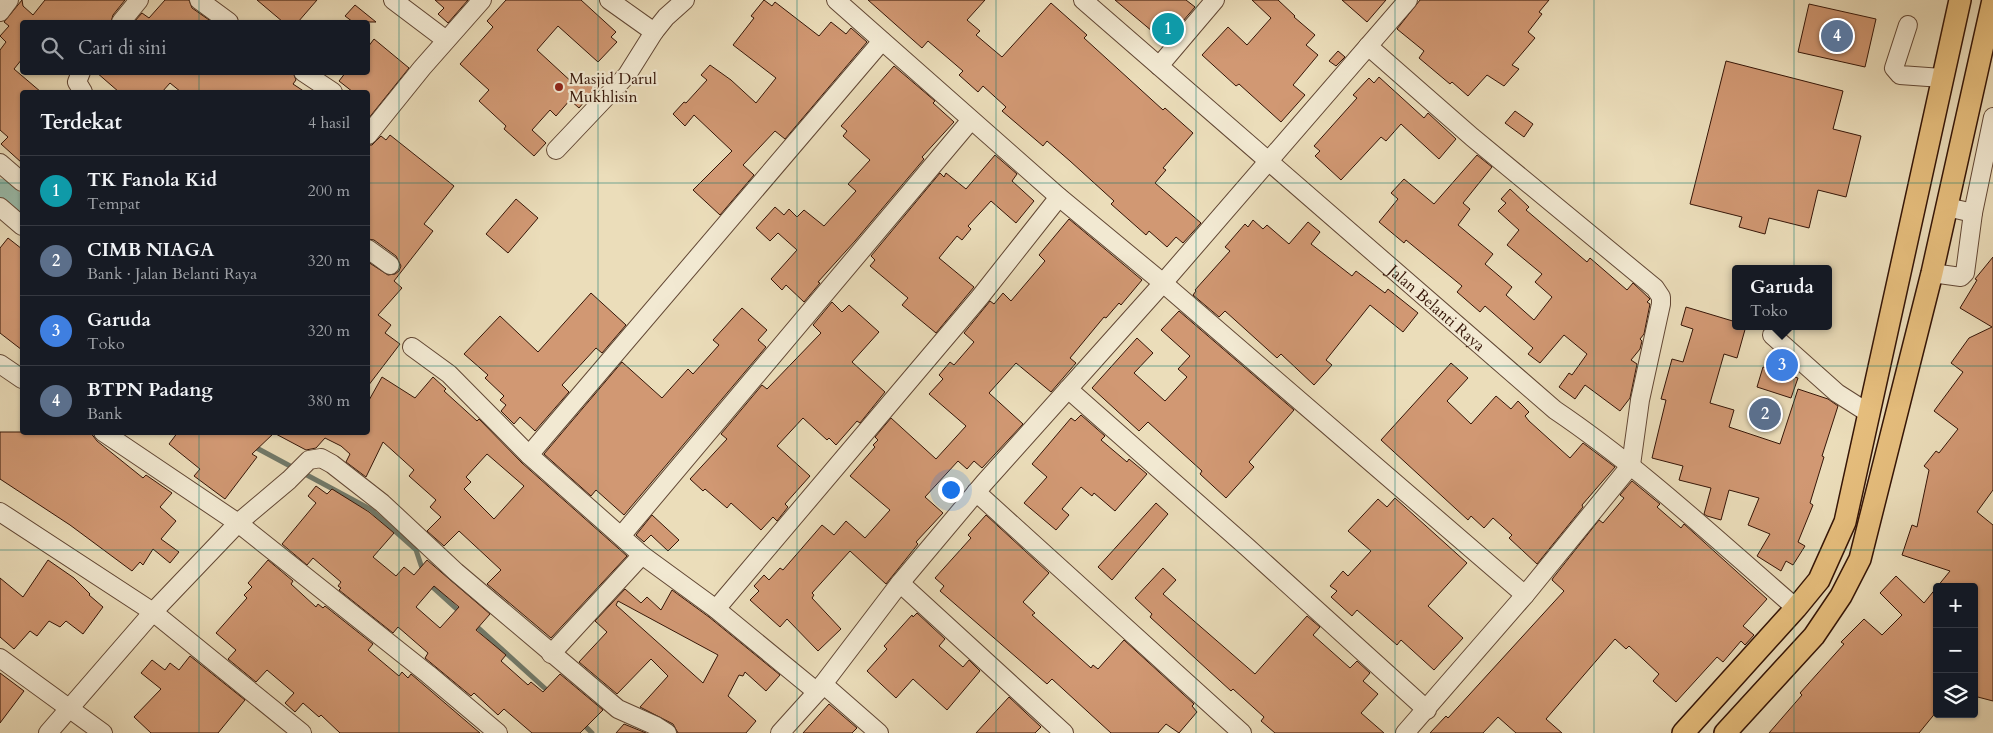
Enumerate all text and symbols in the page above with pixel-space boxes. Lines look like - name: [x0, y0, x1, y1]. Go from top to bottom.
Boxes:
- pin: 1: [1152, 10, 1184, 48]
- pin: 4: [1821, 17, 1853, 55]
- search box: [20, 20, 370, 75]
- icon: search: [38, 34, 66, 62]
- text: Cari di sini: [78, 35, 167, 61]
- place label: Masjid Darul Mukhlisin: [569, 68, 657, 108]
- marker: Masjid Darul Mukhlisin: [553, 81, 565, 93]
- text: Terdekat: [40, 108, 122, 137]
- text: 4 hasil: [308, 112, 350, 134]
- text: TK Fanola Kid: [87, 167, 217, 193]
- text: 1: [52, 180, 60, 202]
- text: 200 m: [308, 180, 350, 202]
- text: Tempat: [87, 193, 140, 215]
- text: CIMB NIAGA: [87, 237, 214, 263]
- text: 2: [52, 250, 60, 272]
- text: 320 m: [308, 250, 350, 272]
- street label: Jalan Belanti Raya: [1382, 259, 1490, 357]
- text: Bank · Jalan Belanti Raya: [87, 263, 257, 285]
- popup: [1732, 265, 1832, 330]
- text: Garuda: [1750, 274, 1814, 300]
- text: Toko: [1750, 300, 1788, 322]
- text: Garuda: [87, 307, 151, 333]
- text: 3: [52, 320, 60, 342]
- text: 320 m: [308, 320, 350, 342]
- text: Toko: [87, 333, 125, 355]
- pin: 3: [1766, 346, 1798, 384]
- text: BTPN Padang: [87, 377, 213, 403]
- text: 4: [52, 390, 60, 412]
- text: 380 m: [308, 390, 350, 412]
- pin: 2: [1749, 395, 1781, 433]
- text: Bank: [87, 403, 122, 425]
- your location: [938, 477, 964, 503]
- map controls: [1933, 583, 1978, 718]
- button: +: [1933, 583, 1978, 628]
- button: −: [1933, 628, 1978, 673]
- button: layers: [1933, 673, 1978, 718]

